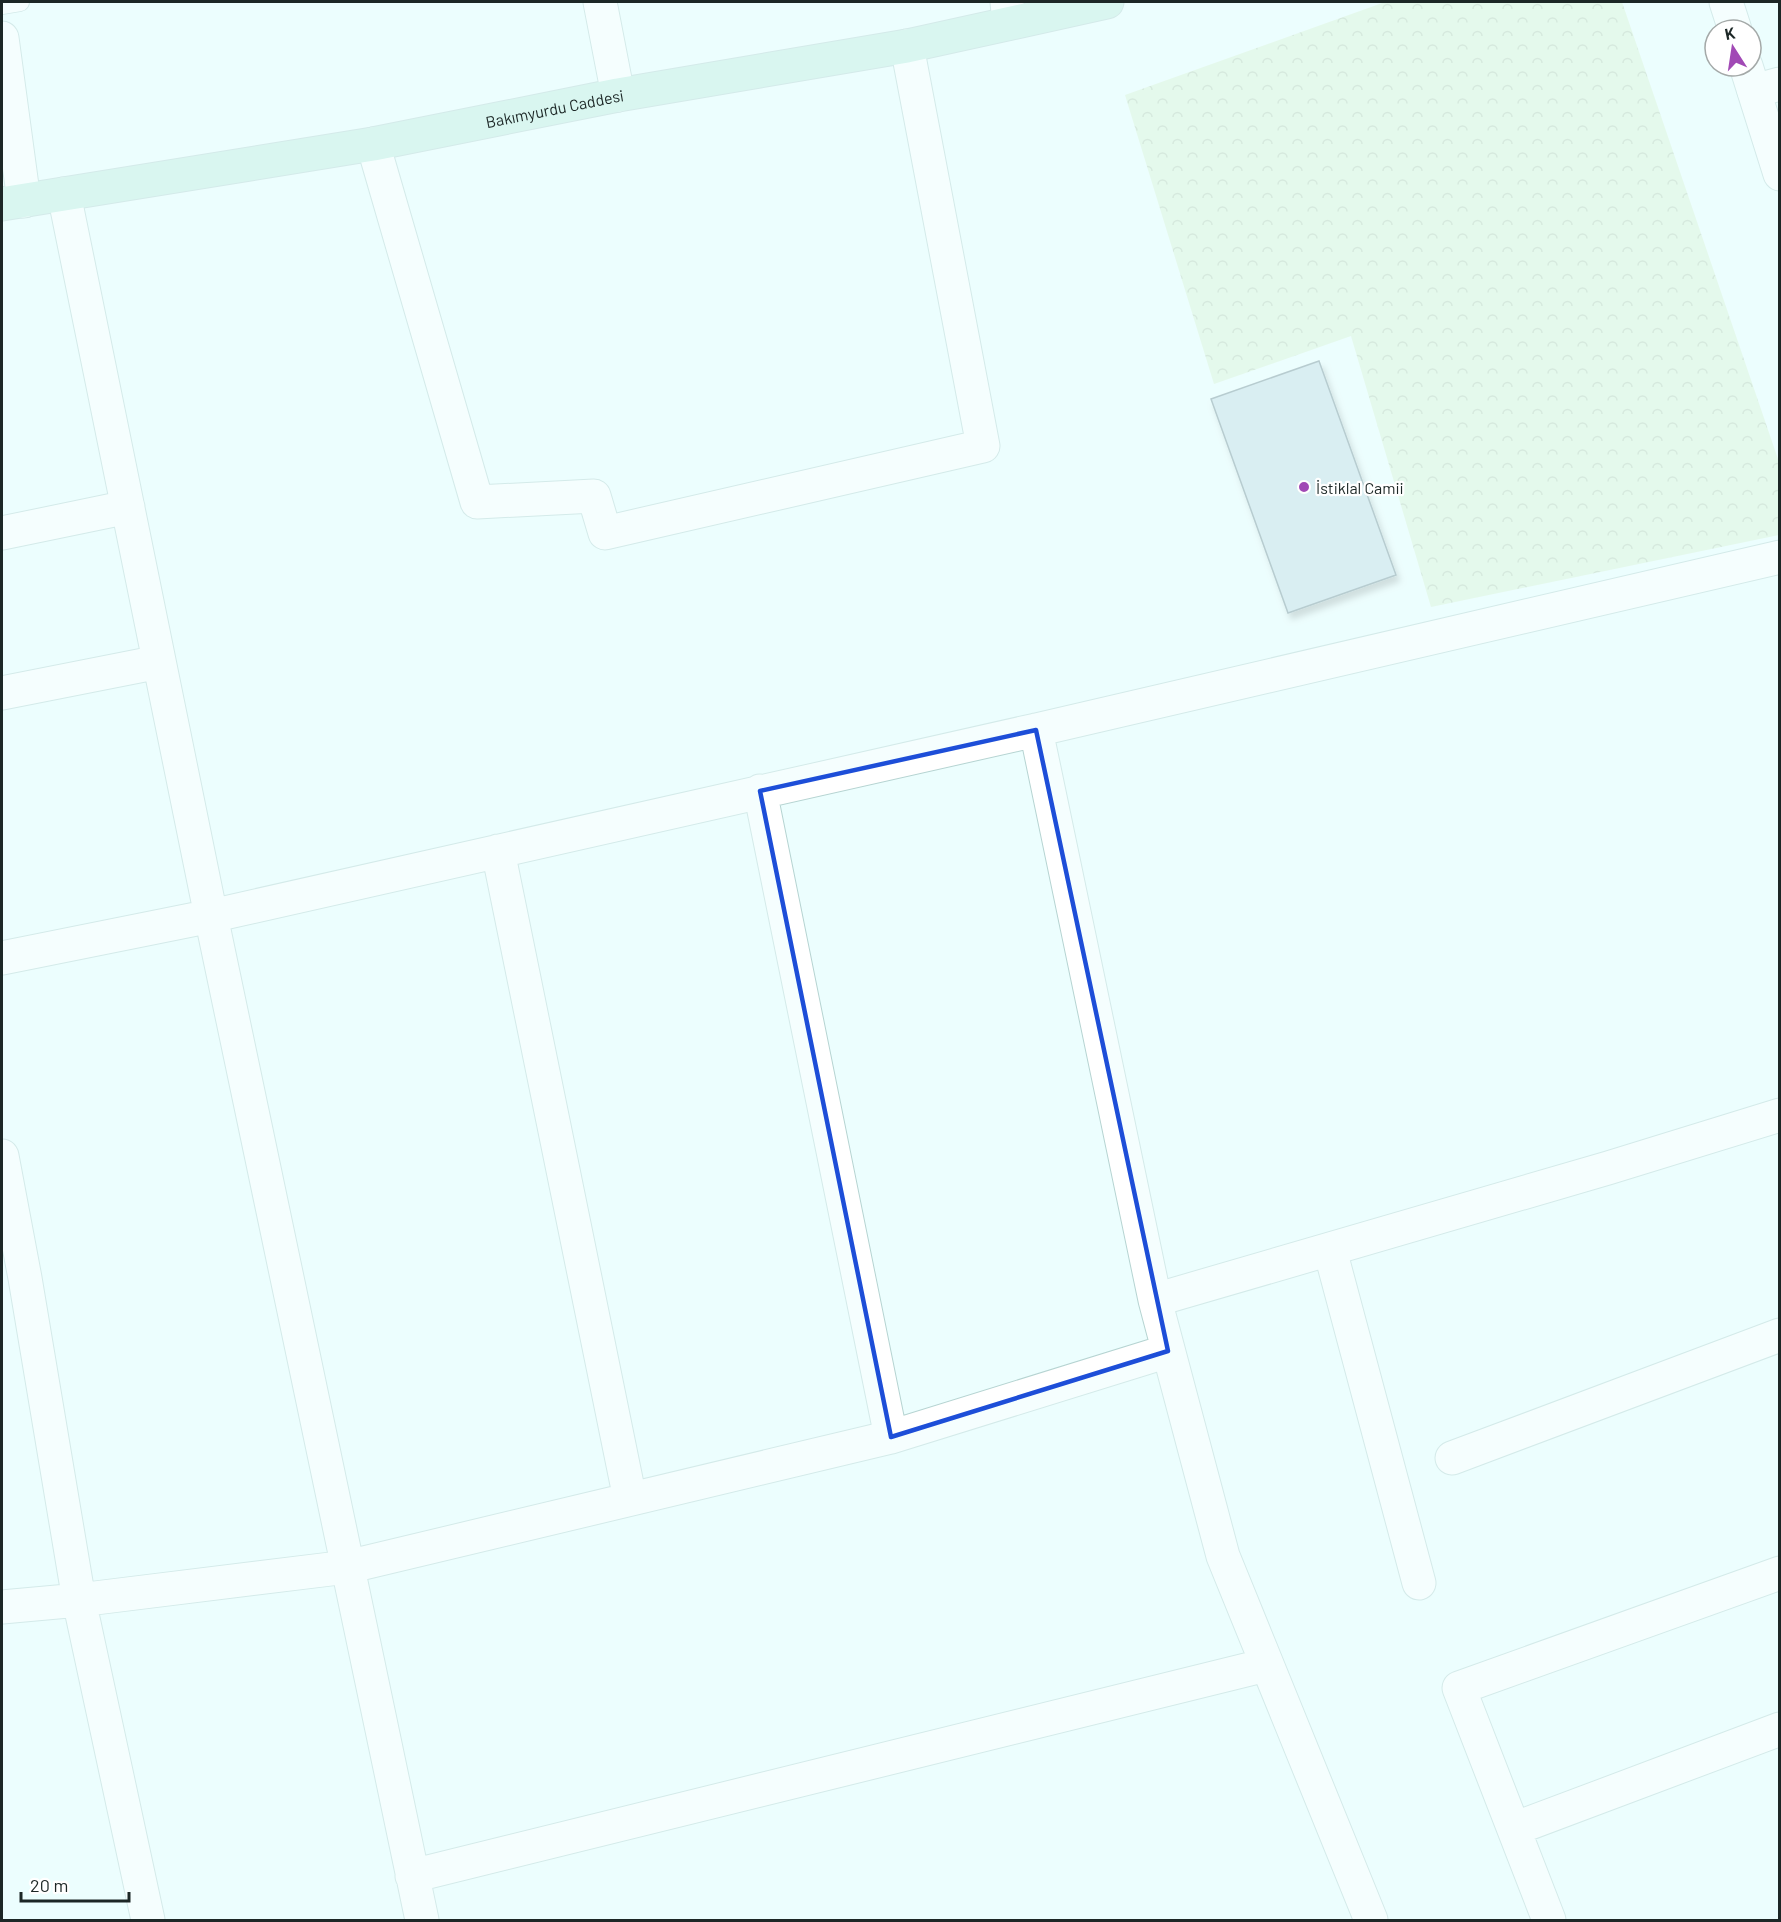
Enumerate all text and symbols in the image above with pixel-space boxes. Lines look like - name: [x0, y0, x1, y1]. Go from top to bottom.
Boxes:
- north arrow: [1703, 18, 1763, 78]
- text: K: [1723, 23, 1737, 43]
- street label: Bakımyurdu Caddesi: [484, 85, 625, 131]
- place label: İstiklal Camii: [1316, 478, 1404, 497]
- marker: İstiklal Camii: [1297, 480, 1311, 494]
- scale bar: [21, 1865, 129, 1903]
- text: 20 m: [30, 1874, 68, 1896]

